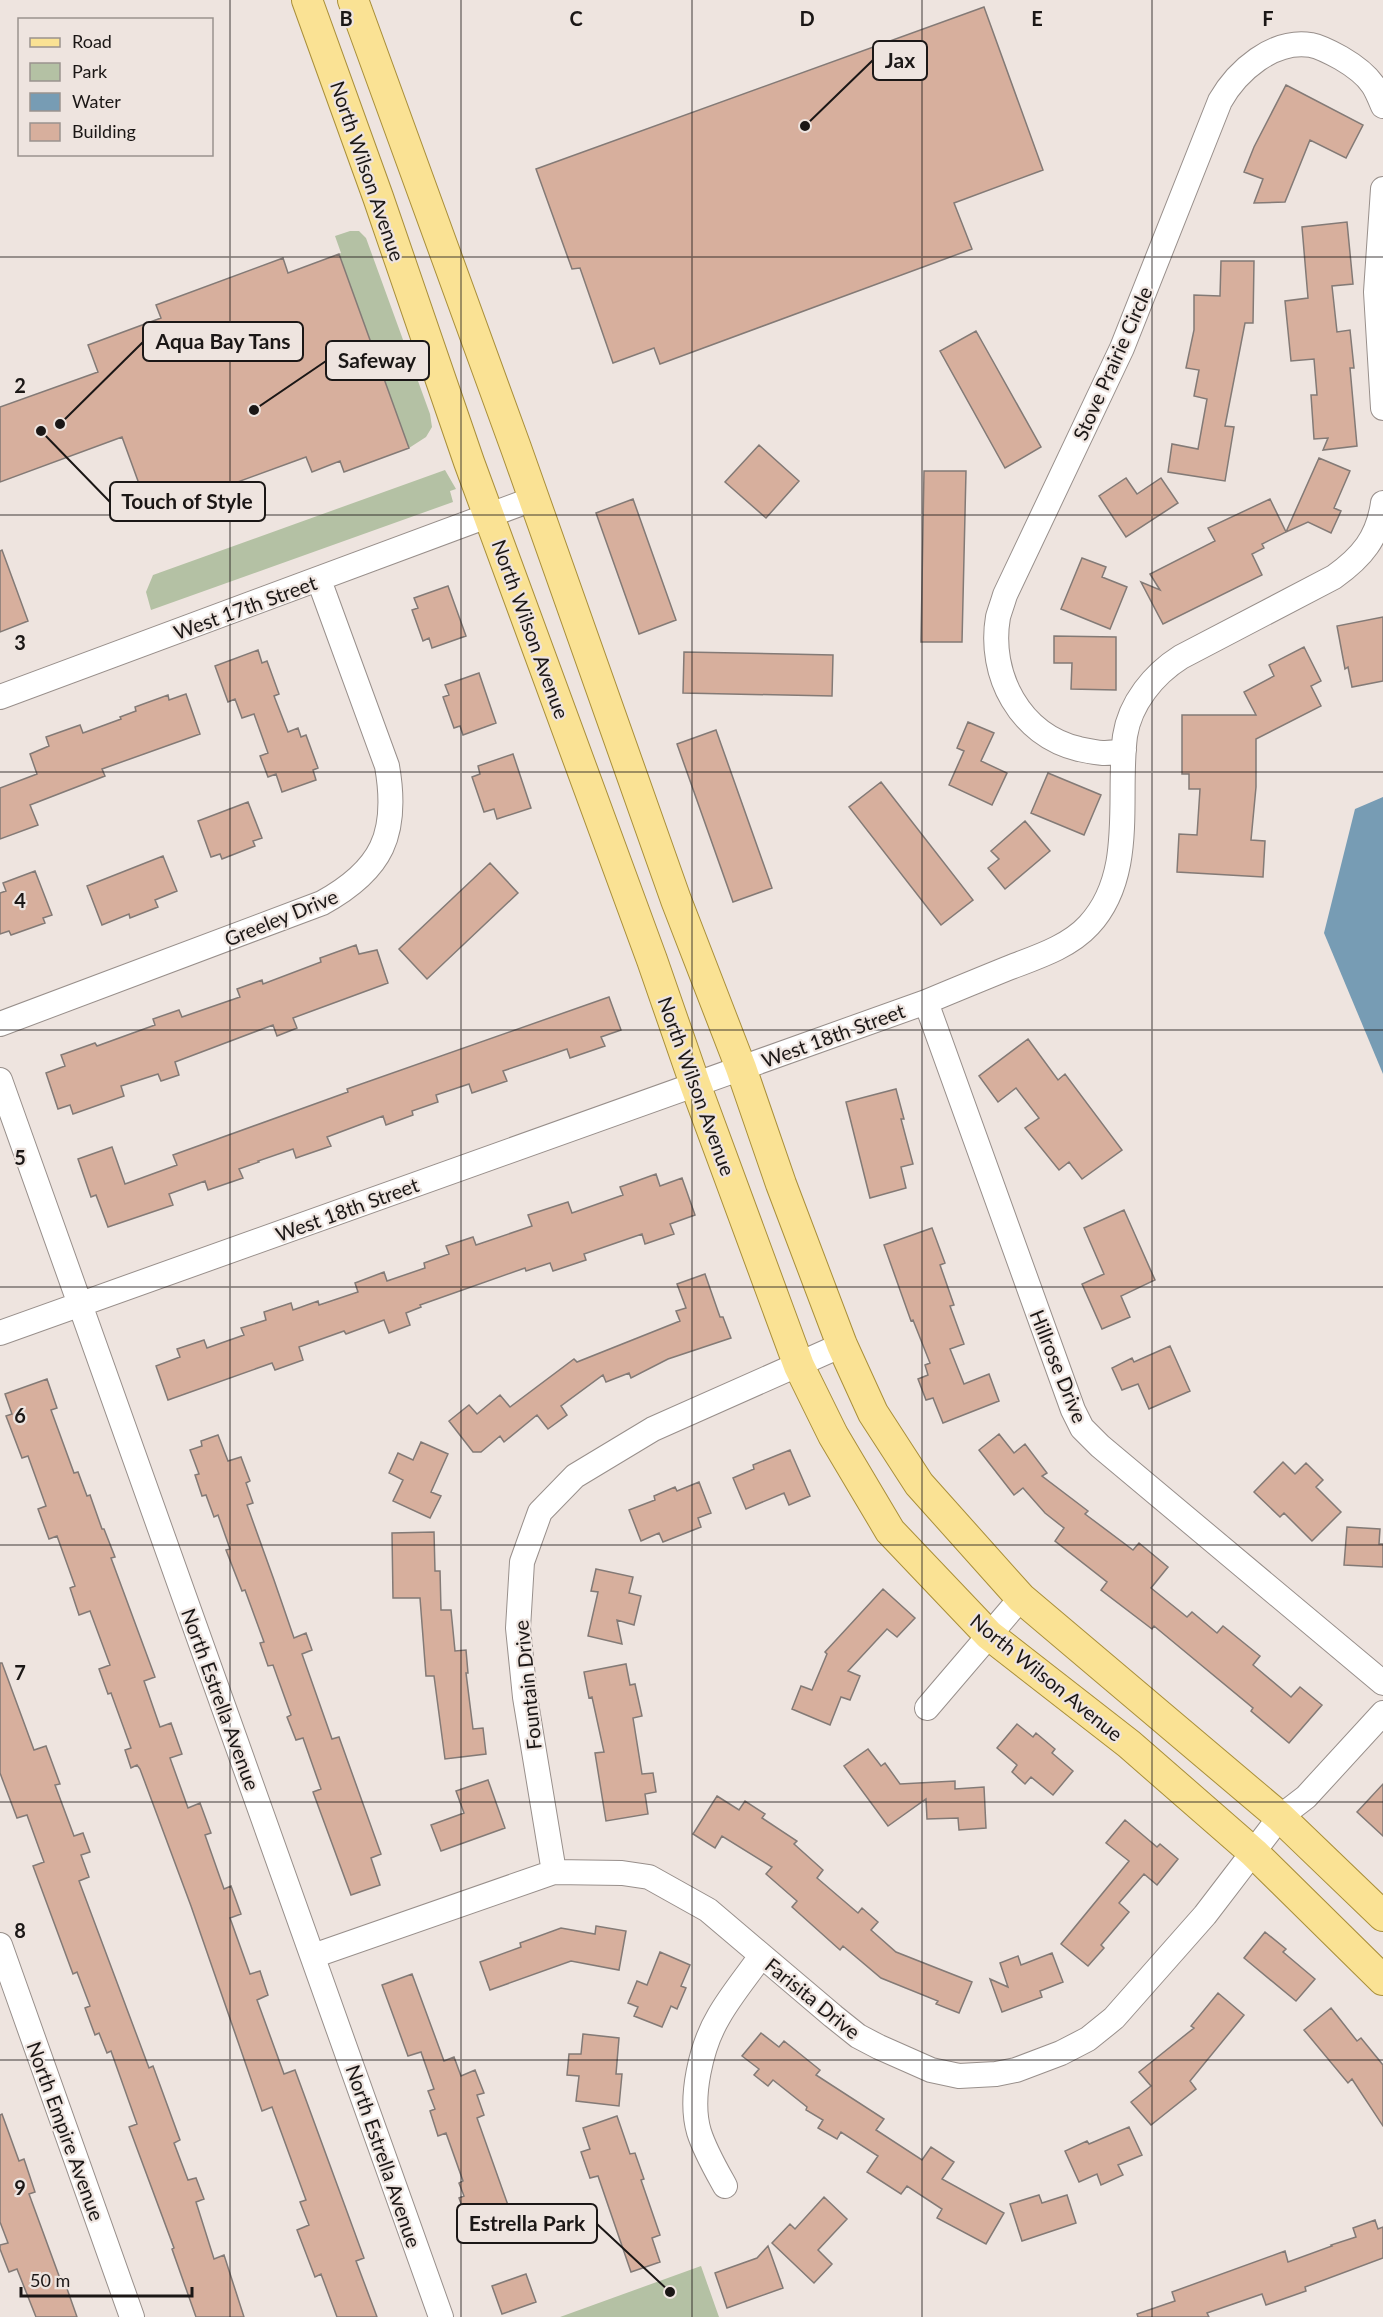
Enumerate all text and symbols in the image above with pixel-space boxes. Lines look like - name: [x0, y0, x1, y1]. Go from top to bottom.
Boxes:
- text: B: [339, 6, 353, 30]
- text: C: [569, 6, 583, 30]
- text: D: [799, 6, 815, 30]
- text: E: [1031, 6, 1043, 30]
- text: F: [1262, 6, 1274, 30]
- legend: [18, 18, 213, 156]
- text: Road: [72, 30, 112, 52]
- callout: Jax: [873, 41, 927, 80]
- text: Jax: [885, 47, 915, 72]
- text: Park: [72, 60, 108, 82]
- street label: North Wilson Avenue: [326, 78, 410, 264]
- text: Water: [72, 90, 121, 112]
- text: Building: [72, 120, 136, 142]
- street label: Stove Prairie Circle: [1067, 282, 1157, 444]
- callout: Aqua Bay Tans: [143, 322, 303, 361]
- text: Aqua Bay Tans: [155, 328, 290, 353]
- callout: Safeway: [326, 341, 429, 380]
- text: Safeway: [338, 347, 417, 372]
- text: 2: [14, 373, 26, 397]
- callout: Touch of Style: [110, 482, 265, 521]
- text: Touch of Style: [121, 488, 253, 513]
- street label: North Wilson Avenue: [487, 536, 575, 722]
- street label: West 17th Street: [170, 570, 320, 644]
- text: 3: [14, 630, 26, 654]
- street label: Greeley Drive: [221, 883, 341, 951]
- text: 4: [14, 888, 26, 912]
- street label: North Wilson Avenue: [653, 993, 741, 1179]
- street label: West 18th Street: [758, 998, 908, 1072]
- text: 5: [14, 1145, 26, 1169]
- street label: West 18th Street: [272, 1172, 422, 1246]
- street label: Hillrose Drive: [1025, 1306, 1093, 1426]
- text: 6: [14, 1403, 26, 1427]
- street label: North Estrella Avenue: [177, 1605, 265, 1793]
- street label: North Wilson Avenue: [966, 1608, 1128, 1746]
- street label: Fountain Drive: [508, 1619, 546, 1751]
- text: 7: [14, 1660, 26, 1684]
- text: 8: [14, 1918, 26, 1942]
- street label: Farisita Drive: [761, 1952, 865, 2044]
- street label: North Empire Avenue: [22, 2038, 110, 2224]
- street label: North Estrella Avenue: [341, 2061, 427, 2251]
- text: 9: [14, 2175, 26, 2199]
- callout: Estrella Park: [457, 2204, 597, 2243]
- text: Estrella Park: [469, 2210, 586, 2235]
- scale bar: [21, 2260, 192, 2298]
- text: 50 m: [30, 2269, 70, 2291]

